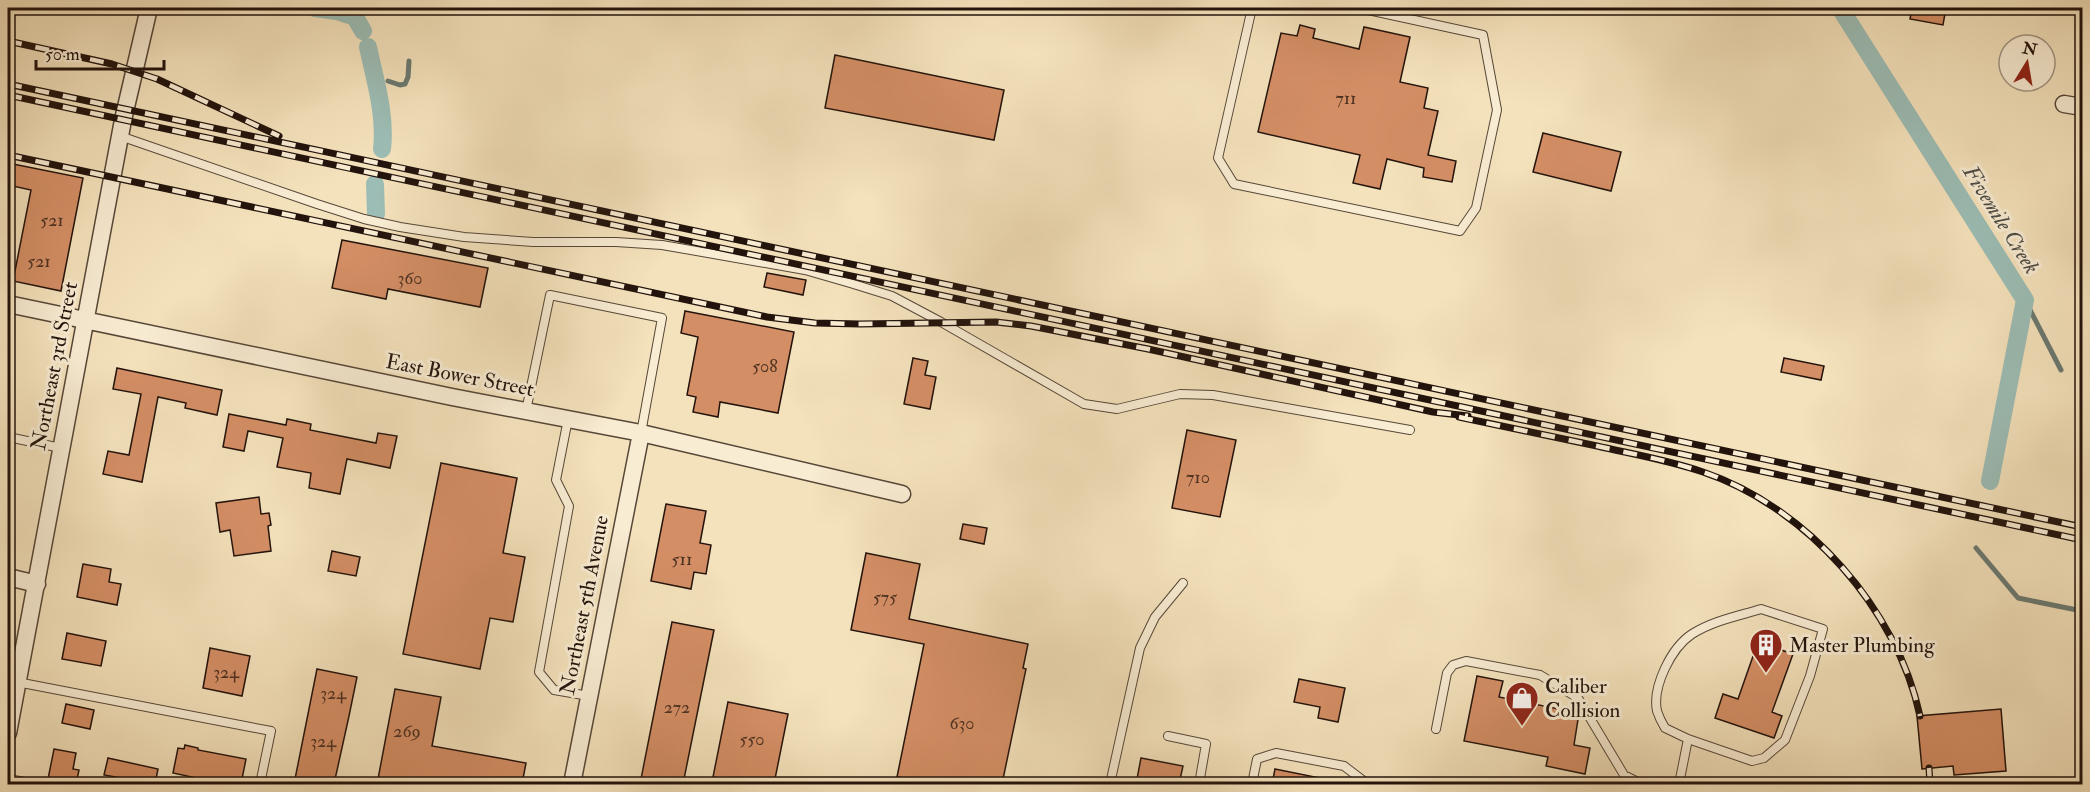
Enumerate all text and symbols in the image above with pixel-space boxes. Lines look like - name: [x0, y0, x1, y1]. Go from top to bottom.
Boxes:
- scale bar: [36, 33, 164, 71]
- north arrow: [1997, 33, 2057, 93]
- text: N: [2020, 38, 2039, 61]
- text: 50 m: [45, 43, 80, 66]
- house number: 711: [1335, 87, 1357, 110]
- water label: Fivemile Creek: [1956, 159, 2046, 279]
- house number: 521: [40, 209, 64, 232]
- house number: 521: [27, 250, 51, 273]
- house number: 360: [397, 267, 423, 290]
- street label: Northeast 3rd Street: [25, 279, 84, 453]
- street label: East Bower Street: [384, 348, 536, 403]
- house number: 508: [752, 355, 778, 378]
- house number: 710: [1186, 466, 1210, 489]
- street label: Northeast 5th Avenue: [554, 513, 615, 697]
- house number: 511: [672, 548, 692, 571]
- house number: 575: [873, 586, 897, 609]
- building icon: Master Plumbing: [1748, 627, 1784, 674]
- place label: Master Plumbing: [1789, 632, 1935, 659]
- house number: 324: [213, 661, 240, 684]
- place label: Caliber Collision: [1545, 673, 1621, 724]
- shop icon: Caliber Collision: [1504, 680, 1540, 727]
- house number: 324: [320, 682, 347, 705]
- house number: 272: [664, 696, 690, 719]
- house number: 630: [949, 712, 975, 735]
- house number: 269: [393, 720, 421, 743]
- house number: 550: [740, 728, 764, 751]
- house number: 324: [310, 730, 337, 753]

